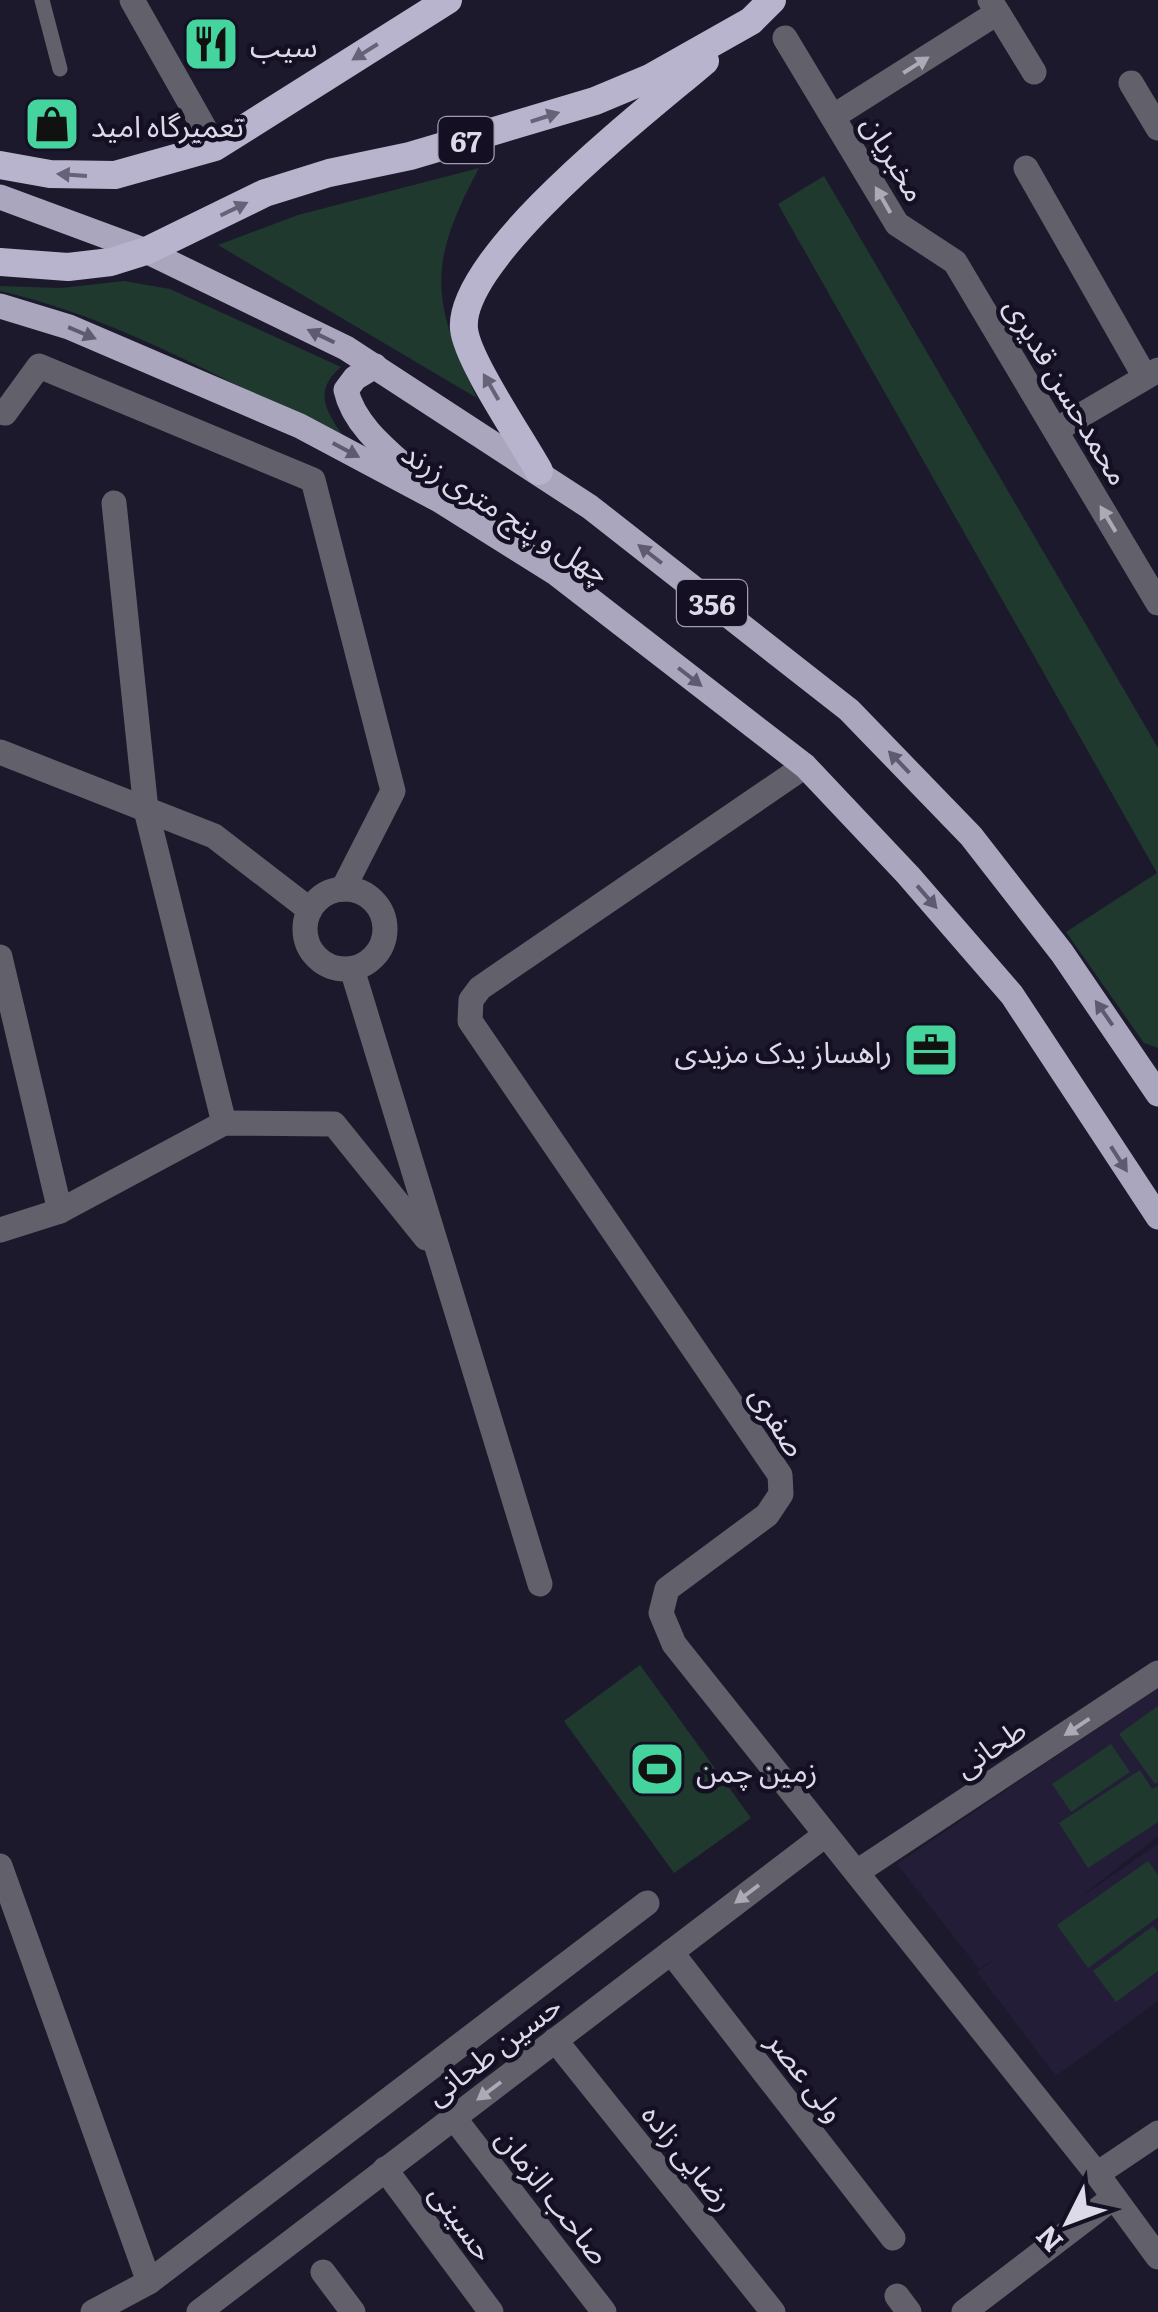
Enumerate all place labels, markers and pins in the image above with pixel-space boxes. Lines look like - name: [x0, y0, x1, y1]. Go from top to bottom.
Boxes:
- restaurant icon: سیب: [181, 14, 241, 74]
- place label: سیب: [250, 22, 318, 66]
- shop icon: تعمیرگاه امید: [22, 94, 82, 154]
- place label: تعمیرگاه امید: [91, 102, 244, 146]
- office icon: راهساز یدک مزیدی: [901, 1020, 961, 1080]
- place label: راهساز یدک مزیدی: [674, 1028, 892, 1072]
- sports icon: زمین چمن: [627, 1739, 687, 1799]
- place label: زمین چمن: [696, 1747, 818, 1791]

